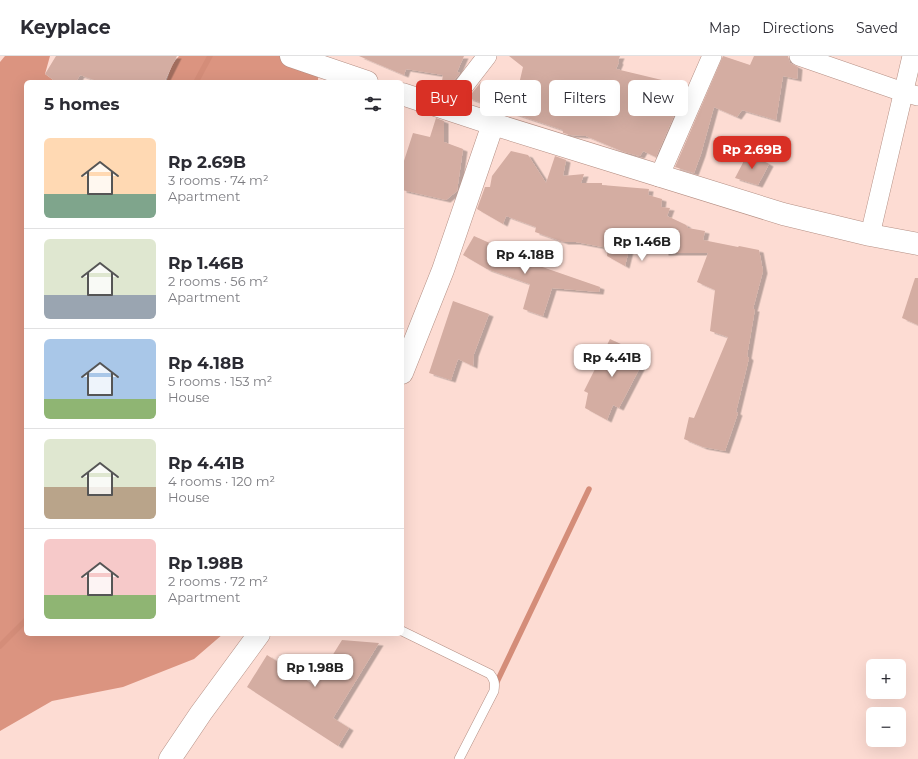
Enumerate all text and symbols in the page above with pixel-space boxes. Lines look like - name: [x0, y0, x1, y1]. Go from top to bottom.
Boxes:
- text: Keyplace: [20, 16, 111, 39]
- text: Map: [709, 19, 740, 37]
- text: Directions: [762, 19, 834, 37]
- text: Saved: [856, 19, 898, 37]
- chip: Buy: [416, 80, 472, 116]
- chip: Rent: [480, 80, 541, 116]
- chip: Filters: [549, 80, 620, 116]
- chip: New: [628, 80, 688, 116]
- icon: filters: [362, 93, 384, 115]
- text: 5 homes: [44, 94, 120, 114]
- pin: Rp 2.69B: [711, 136, 793, 170]
- text: Rp 2.69B: [722, 141, 782, 157]
- text: Rp 2.69B: [168, 152, 246, 172]
- icon: home: [76, 154, 124, 202]
- text: 3 rooms · 74 m²: [168, 172, 269, 188]
- text: Apartment: [168, 188, 240, 204]
- pin: Rp 1.46B: [601, 228, 683, 262]
- text: Rp 1.46B: [613, 233, 671, 249]
- pin: Rp 4.18B: [484, 241, 566, 275]
- text: Rp 4.18B: [496, 246, 554, 262]
- text: Rp 1.46B: [168, 253, 244, 273]
- icon: home: [76, 255, 124, 303]
- text: 2 rooms · 56 m²: [168, 273, 268, 289]
- text: Apartment: [168, 289, 240, 305]
- pin: Rp 4.41B: [571, 344, 653, 378]
- text: Rp 4.41B: [583, 349, 641, 365]
- text: Rp 4.18B: [168, 353, 244, 373]
- icon: home: [76, 355, 124, 403]
- text: 5 rooms · 153 m²: [168, 373, 272, 389]
- text: House: [168, 389, 210, 405]
- text: Rp 4.41B: [168, 453, 245, 473]
- icon: home: [76, 455, 124, 503]
- text: 4 rooms · 120 m²: [168, 473, 275, 489]
- text: House: [168, 489, 210, 505]
- text: Rp 1.98B: [168, 553, 243, 573]
- icon: home: [76, 555, 124, 603]
- text: 2 rooms · 72 m²: [168, 573, 268, 589]
- text: Apartment: [168, 589, 240, 605]
- pin: Rp 1.98B: [274, 654, 356, 688]
- text: Rp 1.98B: [286, 659, 344, 675]
- map controls: [866, 659, 906, 747]
- button: +: [866, 659, 906, 699]
- button: −: [866, 707, 906, 747]

